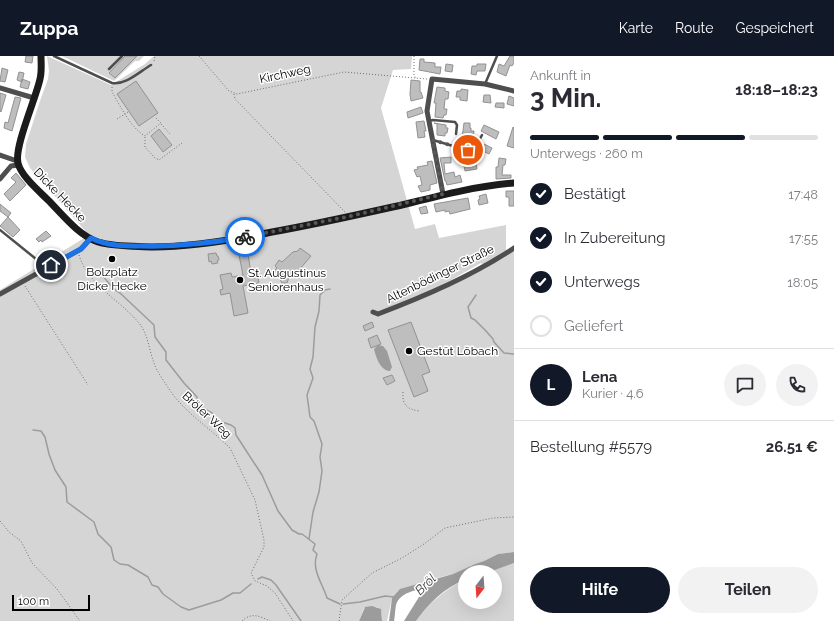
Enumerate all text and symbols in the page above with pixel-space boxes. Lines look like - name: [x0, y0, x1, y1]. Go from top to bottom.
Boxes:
- text: Zuppa: [20, 17, 78, 39]
- text: Karte: [619, 20, 653, 36]
- text: Route: [675, 20, 713, 36]
- text: Gespeichert: [735, 20, 814, 36]
- street label: Kirchweg: [258, 62, 312, 86]
- text: Ankunft in: [530, 68, 591, 83]
- text: 18:18–18:23: [735, 81, 818, 99]
- text: 3 Min.: [530, 83, 601, 113]
- pin: [451, 133, 485, 167]
- icon: bag: [457, 139, 479, 161]
- text: Unterwegs · 260 m: [530, 146, 643, 161]
- street label: Dicke Hecke: [31, 165, 89, 225]
- icon: check: [530, 183, 552, 205]
- text: Bestätigt: [564, 185, 626, 203]
- text: 17:48: [788, 187, 818, 202]
- courier: [225, 217, 265, 257]
- icon: bike: [234, 226, 256, 248]
- icon: check: [530, 227, 552, 249]
- text: In Zubereitung: [564, 229, 666, 247]
- text: 17:55: [789, 231, 818, 246]
- street label: Altenbödinger Straße: [384, 242, 496, 306]
- pin: [34, 248, 68, 282]
- icon: home: [40, 254, 62, 276]
- marker: Bolzplatz Dicke Hecke: [107, 254, 117, 264]
- place label: Bolzplatz Dicke Hecke: [77, 265, 147, 293]
- place label: St. Augustinus Seniorenhaus: [248, 266, 326, 294]
- icon: check: [530, 271, 552, 293]
- text: Unterwegs: [564, 273, 640, 291]
- marker: St. Augustinus Seniorenhaus: [235, 275, 245, 285]
- text: 18:05: [787, 275, 818, 290]
- text: Geliefert: [564, 317, 623, 335]
- place label: Gestüt Löbach: [417, 344, 498, 358]
- marker: Gestüt Löbach: [404, 346, 414, 356]
- button: chat: [724, 364, 766, 406]
- button: phone: [776, 364, 818, 406]
- text: Lena: [582, 368, 617, 386]
- text: L: [547, 376, 555, 394]
- text: Kurier · 4.6: [582, 386, 644, 401]
- street label: Bröler Weg: [179, 389, 235, 441]
- text: Bestellung #5579: [530, 438, 652, 456]
- text: 26.51 €: [766, 438, 818, 456]
- north arrow: [458, 565, 502, 609]
- map controls: [458, 565, 502, 609]
- button: Hilfe: [530, 567, 670, 613]
- button: Teilen: [678, 567, 818, 613]
- water label: Bröl: [412, 570, 439, 598]
- scale bar: [12, 593, 90, 612]
- text: 100 m: [18, 595, 49, 608]

